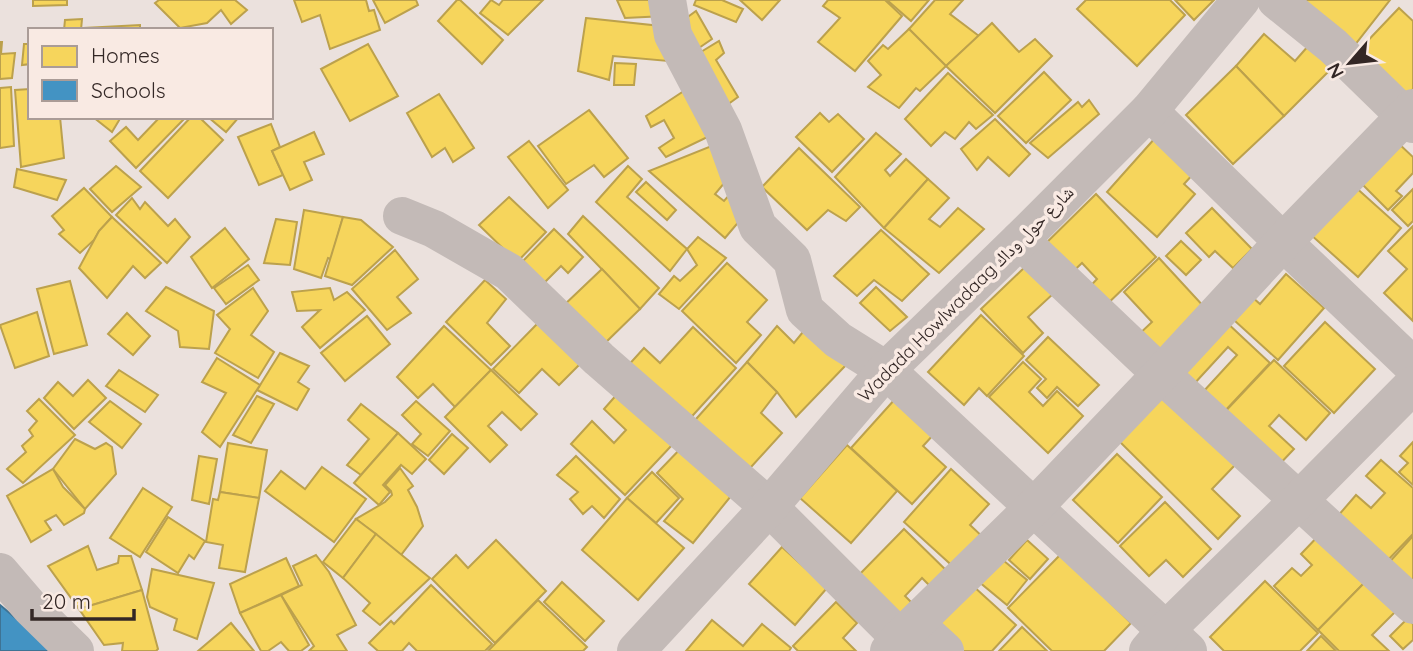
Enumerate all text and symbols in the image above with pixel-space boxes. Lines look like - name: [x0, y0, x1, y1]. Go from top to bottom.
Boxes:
- legend: [28, 28, 273, 119]
- north arrow: [1315, 28, 1385, 98]
- text: Homes: [91, 42, 160, 68]
- text: N: [1321, 59, 1349, 83]
- text: Schools: [91, 77, 166, 103]
- street label: Wadada Howlwadaag شارع حول وداك: [853, 181, 1079, 407]
- scale bar: [32, 578, 133, 622]
- text: 20 m: [42, 588, 91, 614]

